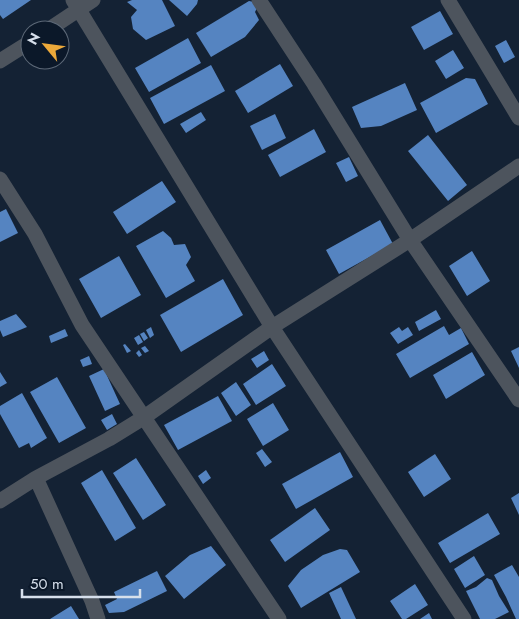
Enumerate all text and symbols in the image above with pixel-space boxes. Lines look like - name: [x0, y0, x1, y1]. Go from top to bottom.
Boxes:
- north arrow: [20, 20, 70, 70]
- text: N: [22, 29, 45, 48]
- scale bar: [22, 566, 140, 598]
- text: 50 m: [30, 573, 64, 595]

